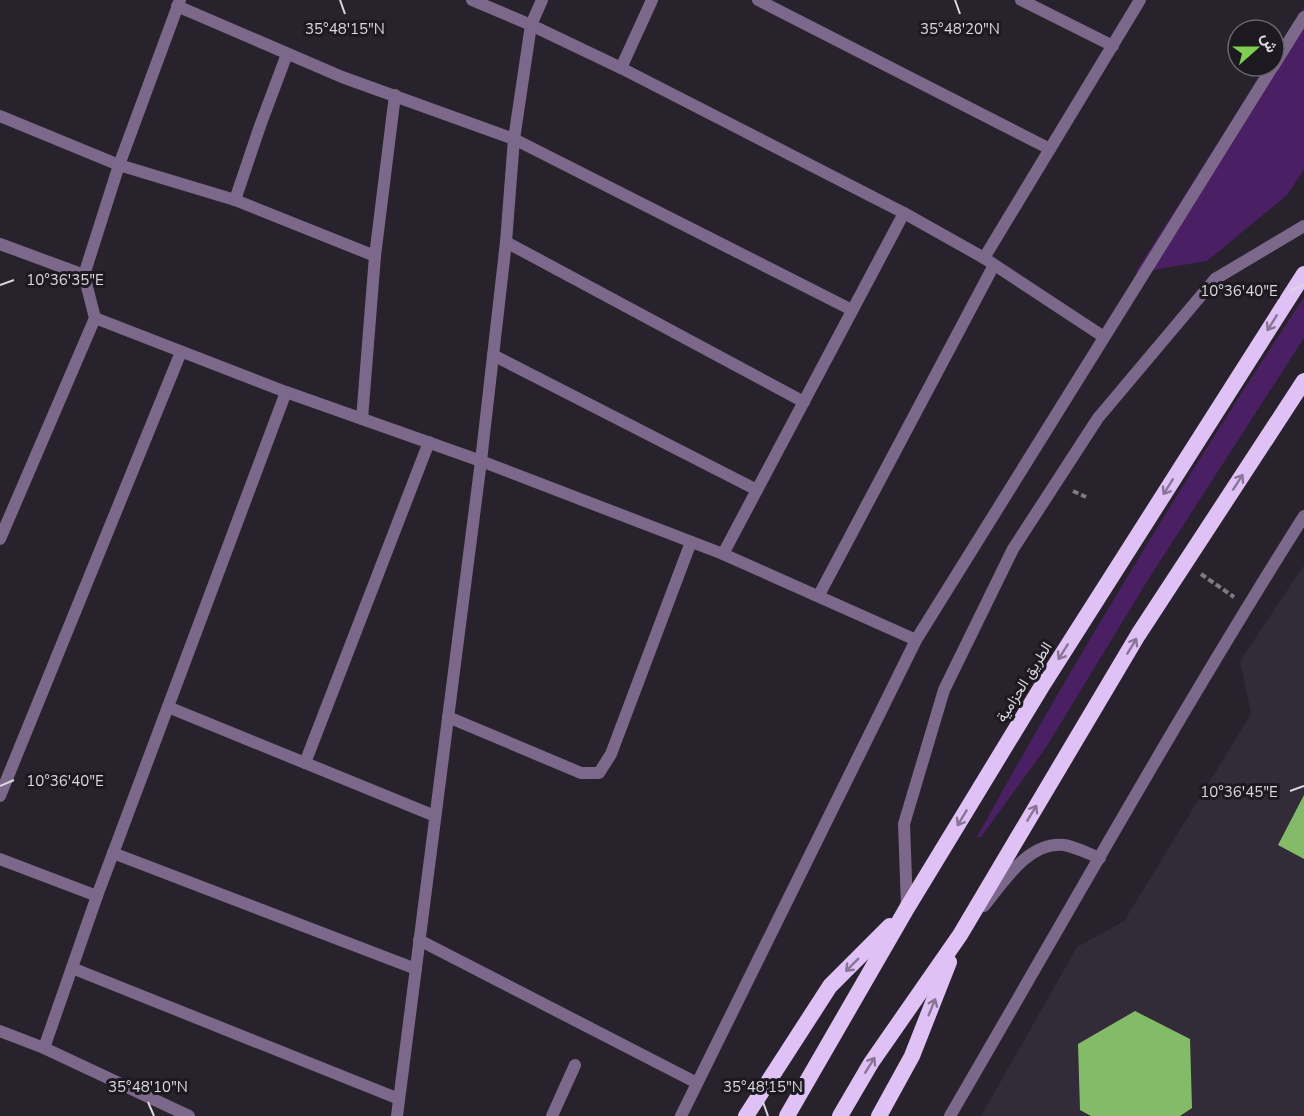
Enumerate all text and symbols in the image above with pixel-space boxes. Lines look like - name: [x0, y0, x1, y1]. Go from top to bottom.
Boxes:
- north arrow: [1226, 18, 1286, 78]
- text: 35°48'15"N: [305, 19, 385, 39]
- text: 35°48'20"N: [920, 19, 1000, 39]
- text: ش: [1255, 30, 1283, 56]
- text: 10°36'35"E: [26, 270, 104, 290]
- text: 10°36'40"E: [1200, 281, 1278, 301]
- one-way arrow: [1266, 314, 1278, 331]
- one-way arrow: [1232, 474, 1244, 491]
- one-way arrow: [1161, 479, 1174, 496]
- street label: الطريق الحزامية: [991, 638, 1057, 726]
- one-way arrow: [1126, 638, 1138, 655]
- one-way arrow: [1057, 643, 1069, 660]
- text: 10°36'40"E: [26, 771, 104, 791]
- text: 10°36'45"E: [1200, 782, 1278, 802]
- one-way arrow: [1026, 805, 1038, 822]
- one-way arrow: [955, 809, 967, 826]
- one-way arrow: [844, 957, 859, 972]
- one-way arrow: [927, 998, 938, 1017]
- one-way arrow: [863, 1057, 876, 1074]
- text: 35°48'10"N: [108, 1077, 188, 1097]
- text: 35°48'15"N: [723, 1077, 803, 1097]

